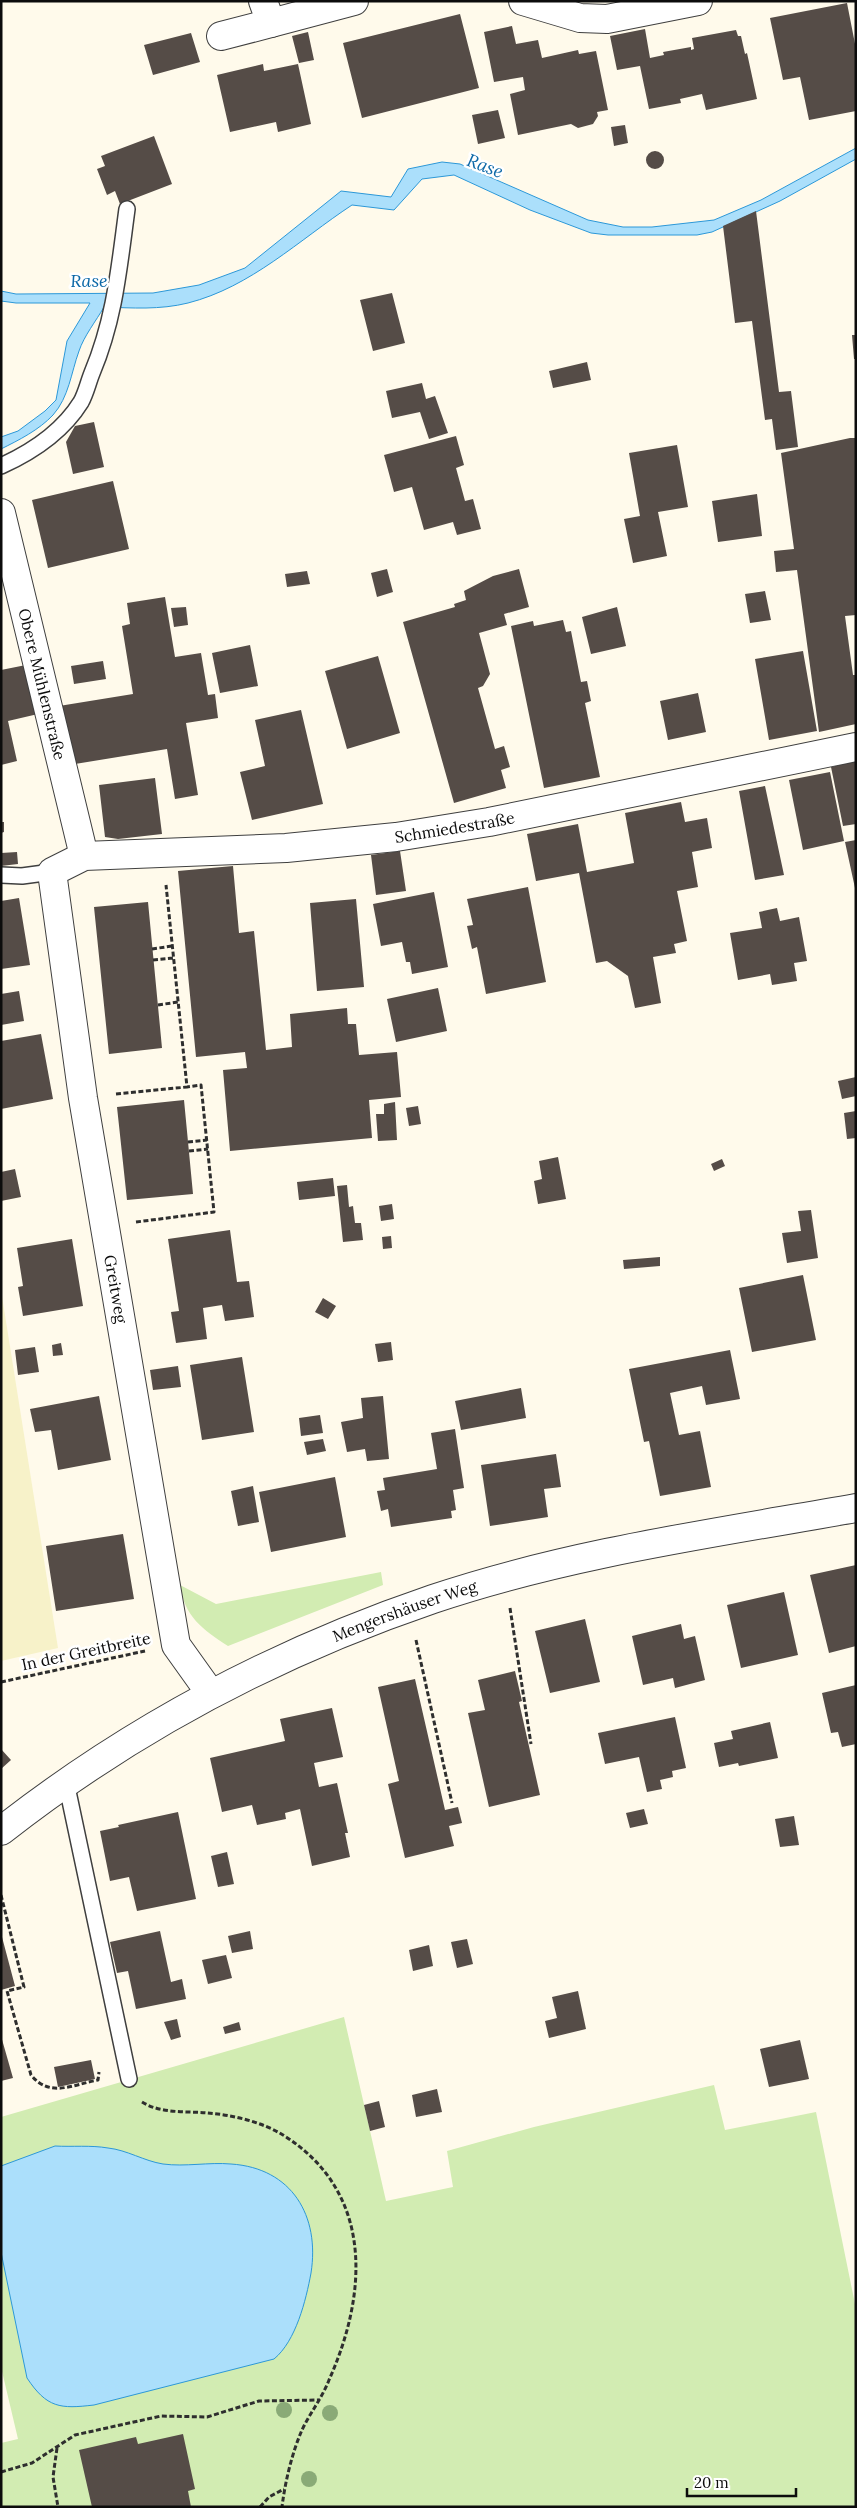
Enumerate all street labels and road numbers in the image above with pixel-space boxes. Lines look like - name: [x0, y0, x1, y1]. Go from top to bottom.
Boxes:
- street label: Obere Mühlenstraße: [14, 606, 70, 762]
- street label: Schmiedestraße: [393, 807, 517, 847]
- street label: Greitweg: [100, 1253, 132, 1326]
- street label: Mengershäuser Weg: [329, 1575, 480, 1646]
- street label: In der Greitbreite: [20, 1627, 153, 1674]

